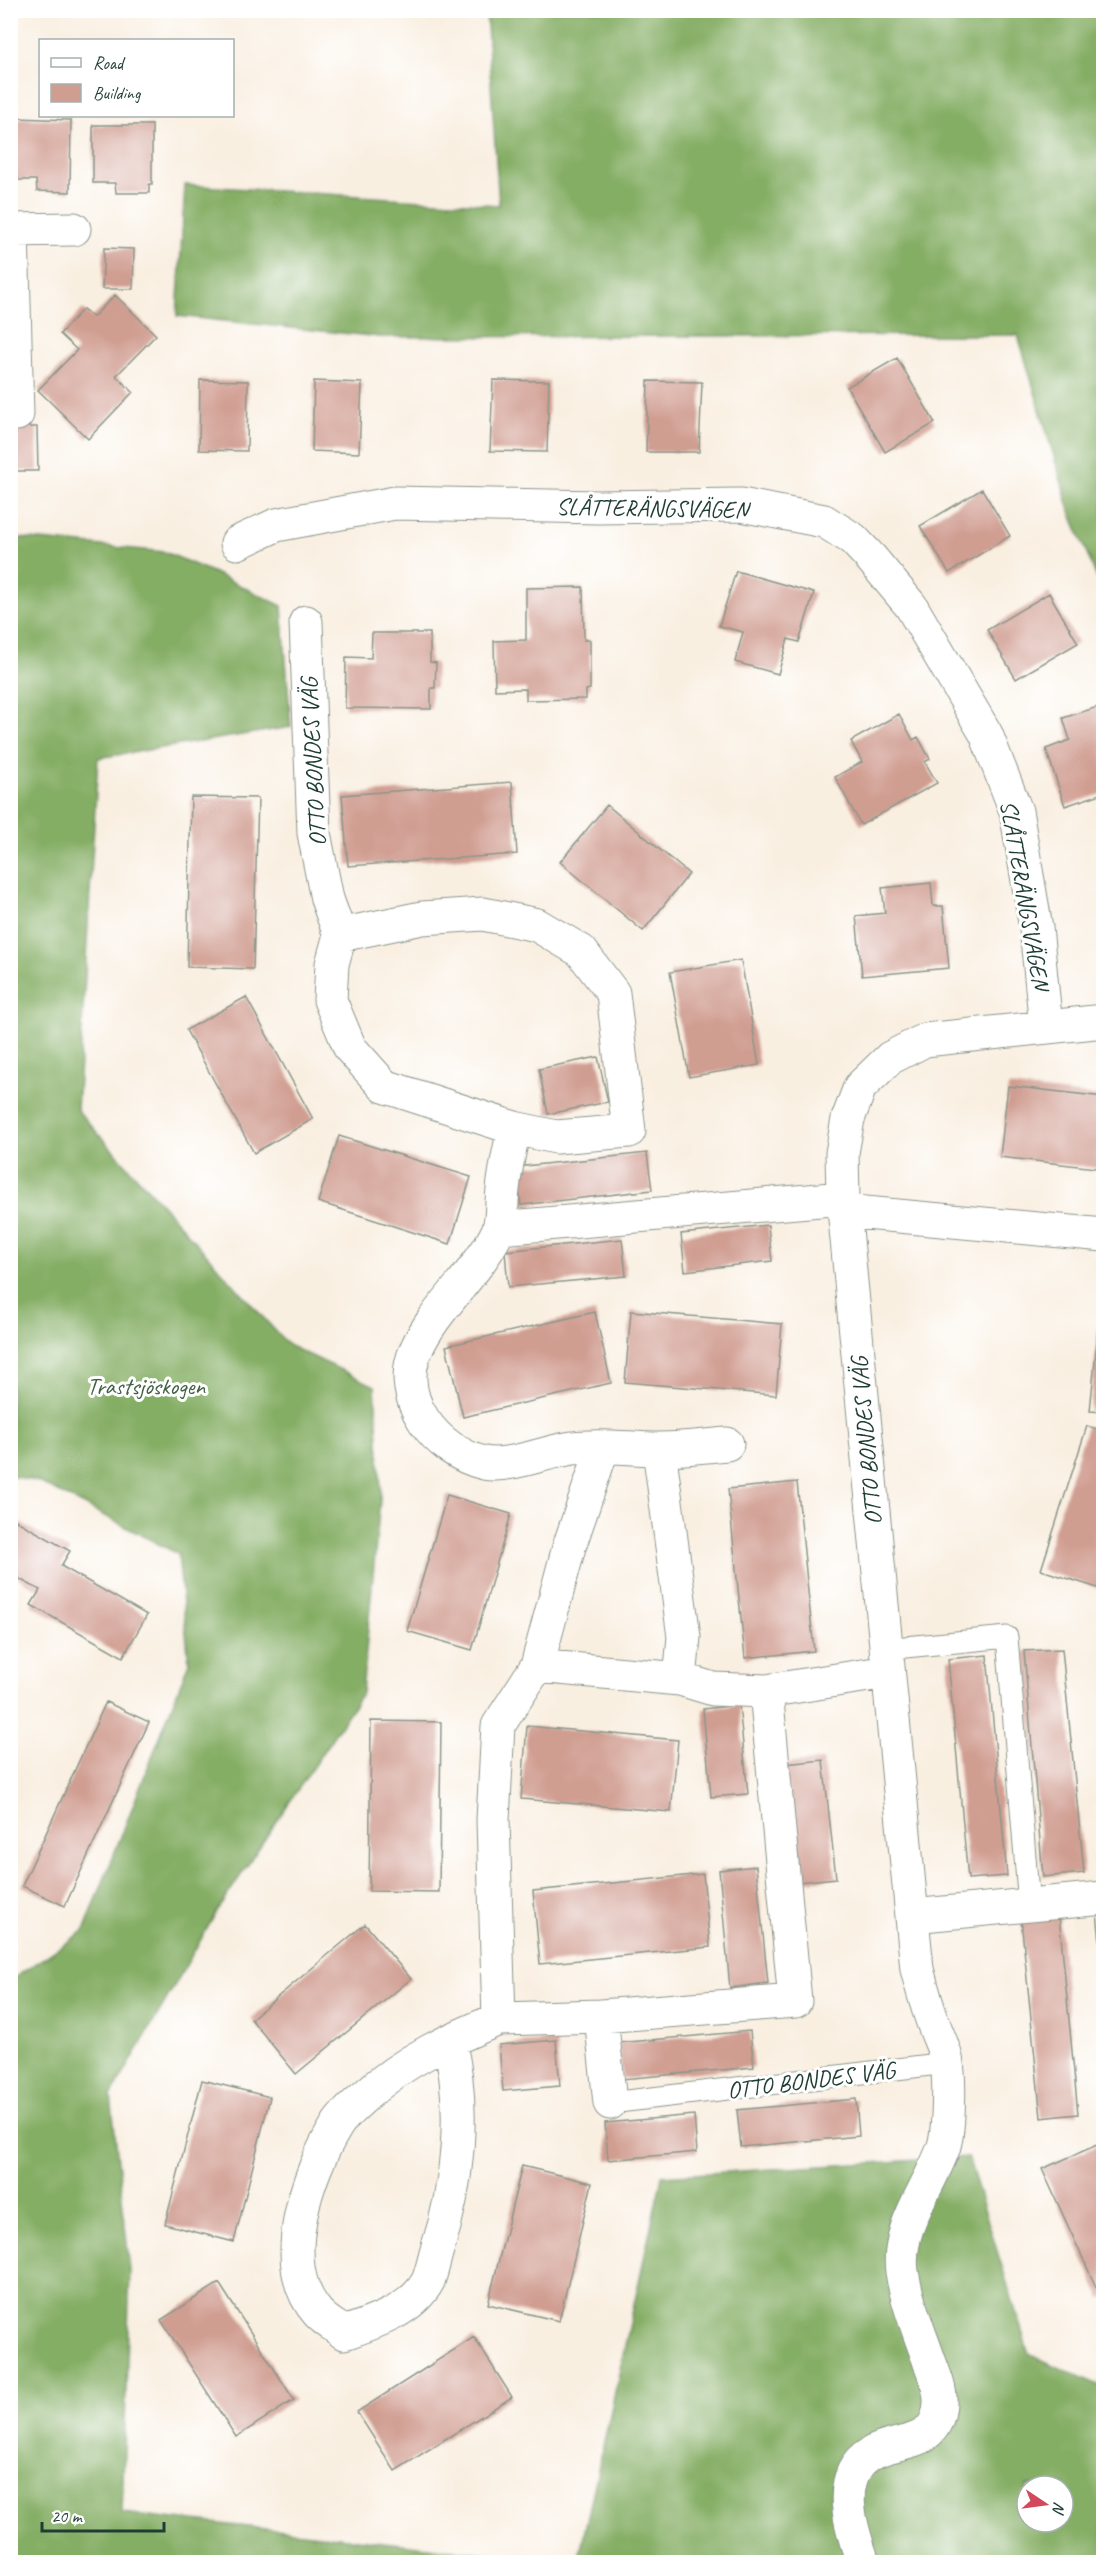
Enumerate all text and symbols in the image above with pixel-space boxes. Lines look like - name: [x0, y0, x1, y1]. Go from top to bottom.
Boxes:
- legend: [39, 39, 234, 117]
- text: Road: [93, 52, 126, 74]
- text: Building: [93, 82, 142, 104]
- street label: SLÅTTERÄNGSVÄGEN: [556, 491, 752, 525]
- street label: OTTO BONDES VÄG: [293, 675, 332, 847]
- street label: SLÅTTERÄNGSVÄGEN: [994, 798, 1057, 995]
- street label: OTTO BONDES VÄG: [844, 1353, 888, 1526]
- park label: Trastsjöskogen: [87, 1371, 206, 1401]
- street label: OTTO BONDES VÄG: [726, 2055, 899, 2105]
- north arrow: [1015, 2474, 1075, 2534]
- scale bar: [42, 2495, 164, 2533]
- text: N: [1047, 2500, 1069, 2517]
- text: 20 m: [51, 2505, 84, 2527]

